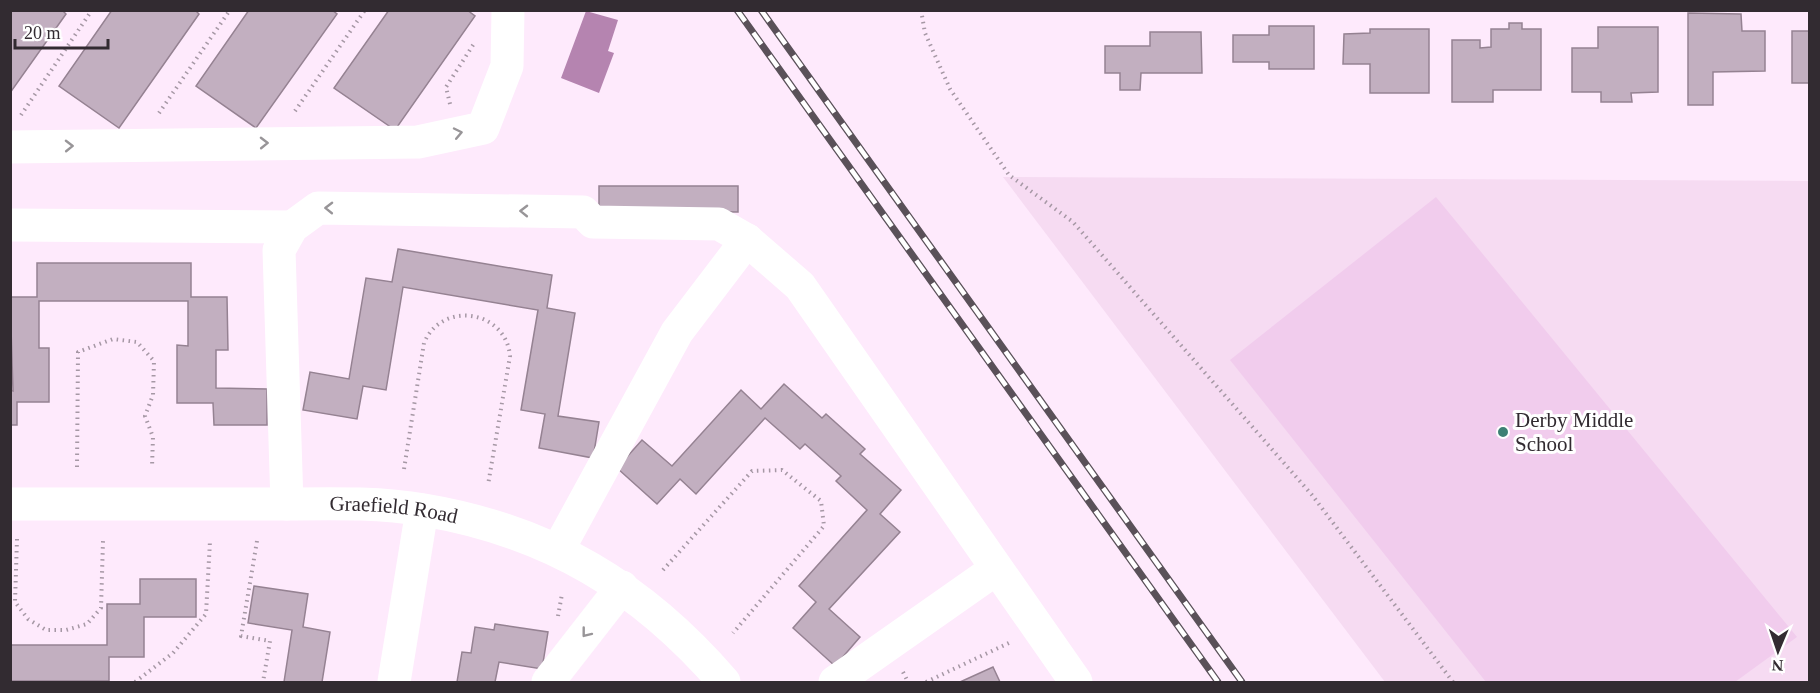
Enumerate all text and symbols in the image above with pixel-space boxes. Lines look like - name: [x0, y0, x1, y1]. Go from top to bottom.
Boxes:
- scale bar: [15, 12, 108, 50]
- text: 20 m: [24, 23, 61, 43]
- one-way arrow: [453, 127, 463, 140]
- one-way arrow: [259, 137, 268, 150]
- one-way arrow: [64, 140, 73, 152]
- one-way arrow: [325, 202, 334, 214]
- one-way arrow: [520, 205, 529, 217]
- place label: Derby Middle School: [1515, 408, 1633, 456]
- marker: Derby Middle School: [1496, 425, 1510, 439]
- street label: Graefield Road: [329, 492, 461, 528]
- north arrow: [1748, 621, 1808, 681]
- one-way arrow: [583, 627, 594, 638]
- text: N: [1771, 657, 1784, 674]

